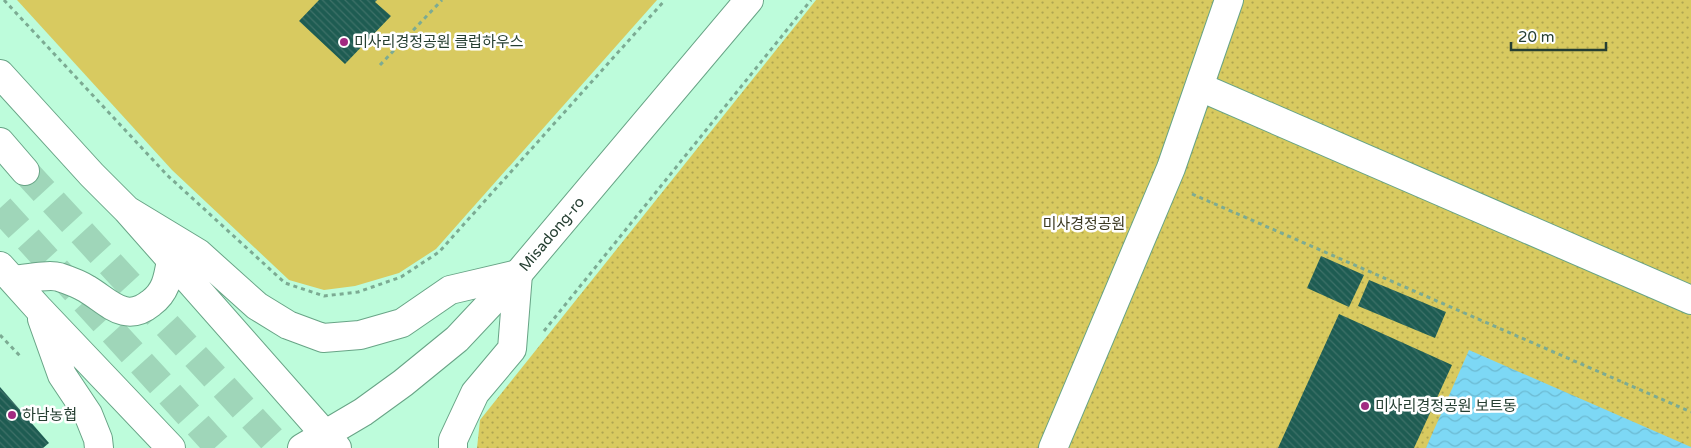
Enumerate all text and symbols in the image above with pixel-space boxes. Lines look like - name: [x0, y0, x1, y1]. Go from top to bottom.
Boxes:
- scale bar: [1511, 20, 1606, 52]
- text: 20 m: [1518, 28, 1555, 46]
- place label: 미사리경정공원 클럽하우스: [354, 33, 524, 51]
- marker: 미사리경정공원 클럽하우스: [338, 36, 350, 48]
- street label: Misadong-ro: [515, 193, 588, 275]
- park label: 미사경정공원: [1043, 215, 1125, 233]
- place label: 미사리경정공원 보트동: [1375, 397, 1517, 415]
- marker: 미사리경정공원 보트동: [1359, 400, 1371, 412]
- place label: 하남농협: [22, 406, 77, 424]
- marker: 하남농협: [6, 409, 18, 421]

